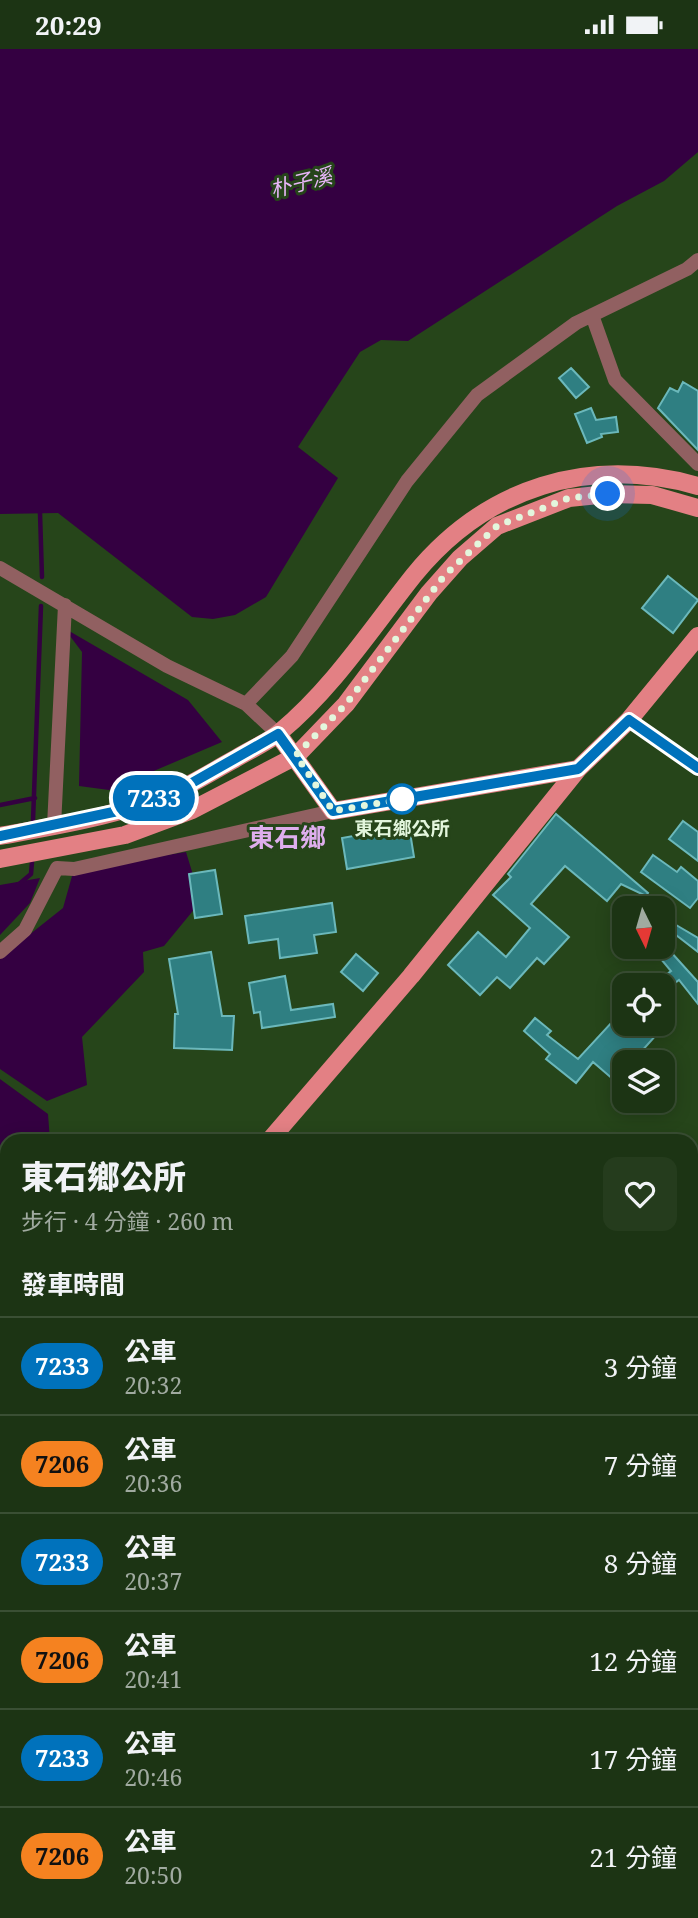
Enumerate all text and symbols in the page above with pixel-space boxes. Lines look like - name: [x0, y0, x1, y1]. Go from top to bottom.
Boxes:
- text: 20:29: [35, 7, 102, 43]
- water label: 朴子溪: [267, 160, 338, 203]
- your location: [590, 476, 625, 511]
- line badge: 7233: [105, 775, 203, 821]
- text: 7233: [127, 781, 181, 814]
- marker: 東石鄉公所: [387, 784, 417, 814]
- place label: 東石鄉公所: [354, 815, 450, 841]
- district label: 東石鄉: [248, 819, 326, 855]
- north arrow: [612, 896, 676, 959]
- map controls: [612, 896, 675, 1113]
- button: locate: [612, 973, 675, 1036]
- button: layers: [612, 1050, 675, 1113]
- text: 東石鄉公所: [21, 1154, 186, 1199]
- button: heart: [603, 1157, 677, 1231]
- text: 步行 · 4 分鐘 · 260 m: [21, 1205, 234, 1237]
- text: 發車時間: [21, 1266, 125, 1302]
- text: 公車: [124, 1333, 176, 1369]
- text: 7233: [35, 1349, 89, 1382]
- text: 3 分鐘: [604, 1349, 677, 1385]
- text: 20:32: [124, 1369, 182, 1401]
- text: 公車: [124, 1431, 176, 1467]
- text: 7206: [35, 1447, 89, 1480]
- text: 7 分鐘: [604, 1447, 677, 1483]
- text: 20:36: [124, 1467, 182, 1499]
- text: 公車: [124, 1529, 176, 1565]
- text: 7233: [35, 1545, 89, 1578]
- text: 8 分鐘: [604, 1545, 677, 1581]
- text: 20:37: [124, 1565, 182, 1597]
- text: 公車: [124, 1627, 176, 1663]
- text: 7206: [35, 1643, 89, 1676]
- text: 12 分鐘: [589, 1643, 677, 1679]
- text: 20:41: [124, 1663, 182, 1695]
- text: 公車: [124, 1725, 176, 1761]
- text: 7233: [35, 1741, 89, 1774]
- text: 17 分鐘: [589, 1741, 677, 1777]
- text: 20:46: [124, 1761, 182, 1793]
- text: 公車: [124, 1823, 176, 1859]
- text: 7206: [35, 1839, 89, 1872]
- text: 21 分鐘: [589, 1839, 677, 1875]
- text: 20:50: [124, 1859, 182, 1891]

